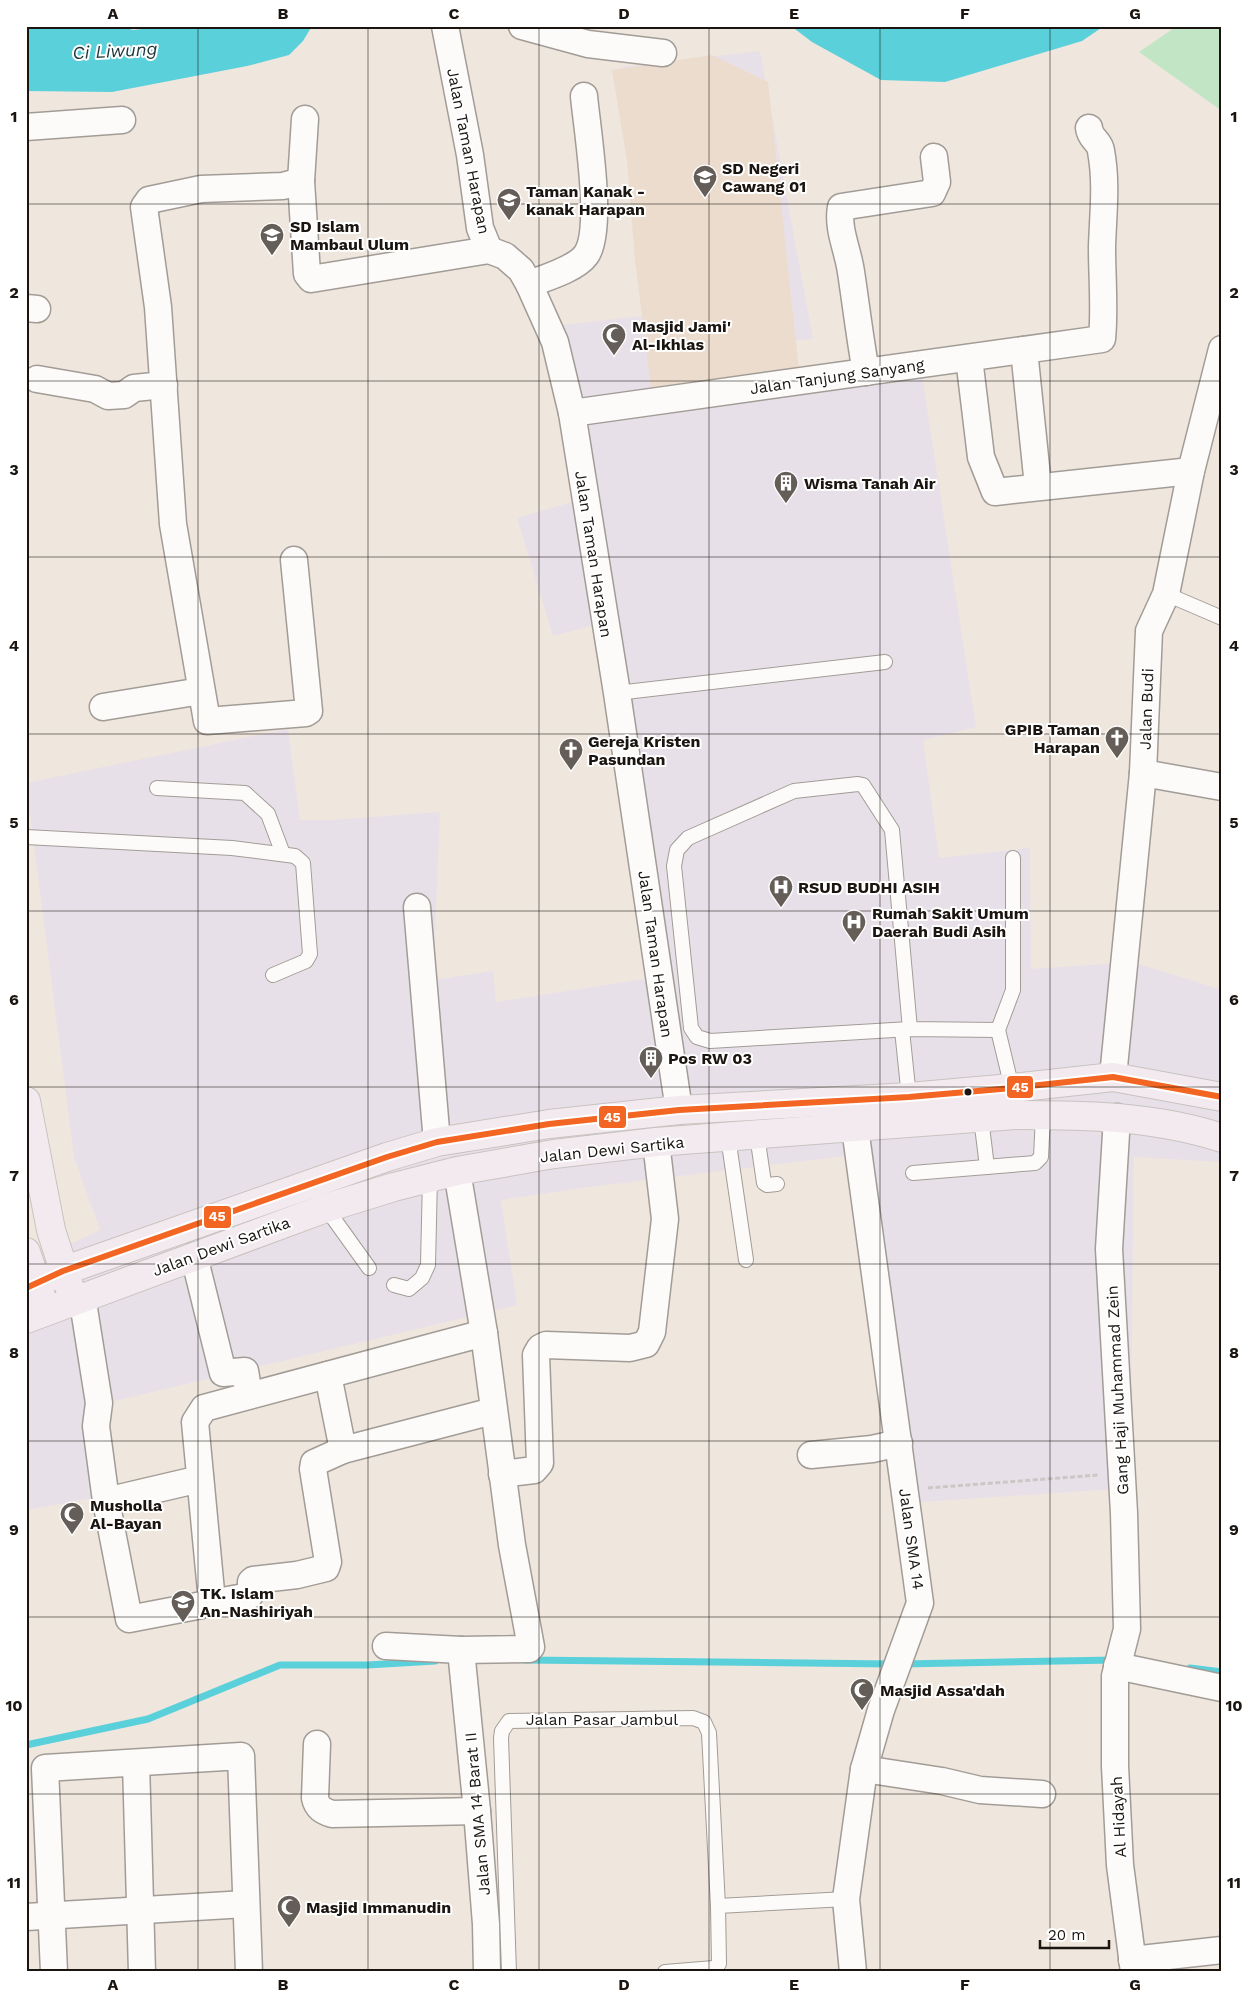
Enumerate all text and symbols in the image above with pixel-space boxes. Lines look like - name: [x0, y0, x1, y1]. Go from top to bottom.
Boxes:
- text: A: [108, 4, 119, 23]
- text: B: [278, 4, 289, 23]
- text: C: [449, 4, 460, 23]
- text: D: [618, 4, 630, 23]
- text: E: [789, 4, 799, 23]
- text: F: [960, 4, 970, 23]
- text: G: [1129, 4, 1141, 23]
- water label: Ci Liwung: [72, 38, 158, 63]
- street label: Jalan Taman Harapan: [443, 67, 494, 236]
- text: 1: [11, 107, 17, 126]
- text: 1: [1231, 107, 1237, 126]
- place label: SD Negeri Cawang 01: [722, 159, 806, 196]
- school or university icon: SD Negeri Cawang 01: [692, 164, 718, 198]
- place label: Taman Kanak - kanak Harapan: [526, 182, 645, 219]
- school or university icon: Taman Kanak - kanak Harapan: [496, 187, 522, 221]
- place label: SD Islam Mambaul Ulum: [290, 217, 409, 254]
- school or university icon: SD Islam Mambaul Ulum: [259, 222, 285, 256]
- text: 2: [9, 283, 19, 302]
- text: 2: [1229, 283, 1239, 302]
- place label: Masjid Jami' Al-Ikhlas: [632, 317, 731, 354]
- mosque icon: Masjid Jami' Al-Ikhlas: [601, 322, 627, 356]
- street label: Jalan Tanjung Sanyang: [749, 355, 926, 398]
- text: 3: [9, 460, 19, 479]
- text: 3: [1229, 460, 1239, 479]
- street label: Jalan Taman Harapan: [571, 469, 616, 639]
- building icon: Wisma Tanah Air: [773, 470, 799, 504]
- place label: Wisma Tanah Air: [804, 474, 936, 493]
- text: 4: [9, 636, 19, 655]
- text: 4: [1229, 636, 1239, 655]
- street label: Jalan Budi: [1136, 668, 1157, 750]
- place label: GPIB Taman Harapan: [1005, 720, 1100, 757]
- church icon: GPIB Taman Harapan: [1104, 725, 1130, 759]
- place label: Gereja Kristen Pasundan: [588, 732, 700, 769]
- church icon: Gereja Kristen Pasundan: [558, 737, 584, 771]
- text: 5: [9, 813, 19, 832]
- text: 5: [1229, 813, 1239, 832]
- street label: Jalan Taman Harapan: [634, 869, 677, 1039]
- hospital icon: RSUD BUDHI ASIH: [768, 874, 794, 908]
- place label: RSUD BUDHI ASIH: [798, 878, 940, 897]
- place label: Rumah Sakit Umum Daerah Budi Asih: [872, 904, 1029, 941]
- hospital icon: Rumah Sakit Umum Daerah Budi Asih: [841, 909, 867, 943]
- text: 6: [9, 990, 19, 1009]
- text: 6: [1229, 990, 1239, 1009]
- building icon: Pos RW 03: [638, 1045, 664, 1079]
- place label: Pos RW 03: [668, 1049, 752, 1068]
- line badge: 45: [1006, 1075, 1034, 1099]
- text: 45: [1011, 1079, 1029, 1095]
- unlabelled marker: [963, 1087, 973, 1097]
- line badge: 45: [598, 1105, 627, 1129]
- text: 45: [603, 1109, 621, 1125]
- street label: Jalan Dewi Sartika: [539, 1132, 685, 1167]
- text: 7: [9, 1166, 19, 1185]
- text: 7: [1229, 1166, 1239, 1185]
- line badge: 45: [203, 1205, 232, 1229]
- text: 45: [208, 1208, 226, 1224]
- street label: Jalan Dewi Sartika: [150, 1213, 293, 1280]
- street label: Gang Haji Muhammad Zein: [1103, 1285, 1132, 1495]
- text: 8: [9, 1343, 19, 1362]
- text: 8: [1229, 1343, 1239, 1362]
- street label: Jalan SMA 14: [895, 1487, 928, 1591]
- place label: Musholla Al-Bayan: [90, 1496, 163, 1533]
- mosque icon: Musholla Al-Bayan: [59, 1501, 85, 1535]
- text: 9: [9, 1520, 19, 1539]
- text: 9: [1229, 1520, 1239, 1539]
- place label: TK. Islam An-Nashiriyah: [200, 1584, 313, 1621]
- school or university icon: TK. Islam An-Nashiriyah: [170, 1589, 196, 1623]
- mosque icon: Masjid Assa'dah: [849, 1677, 875, 1711]
- place label: Masjid Assa'dah: [880, 1681, 1005, 1700]
- text: 10: [5, 1696, 23, 1715]
- text: 10: [1225, 1696, 1243, 1715]
- street label: Jalan Pasar Jambul: [526, 1710, 678, 1729]
- street label: Jalan SMA 14 Barat II: [461, 1732, 494, 1896]
- street label: Al Hidayah: [1107, 1776, 1130, 1858]
- text: 11: [7, 1873, 21, 1892]
- text: 11: [1227, 1873, 1241, 1892]
- mosque icon: Masjid Immanudin: [276, 1894, 302, 1928]
- place label: Masjid Immanudin: [306, 1898, 451, 1917]
- scale bar: [1040, 1918, 1109, 1950]
- text: 20 m: [1048, 1926, 1086, 1944]
- text: A: [108, 1975, 119, 1994]
- text: B: [278, 1975, 289, 1994]
- text: C: [449, 1975, 460, 1994]
- text: D: [618, 1975, 630, 1994]
- text: E: [789, 1975, 799, 1994]
- text: F: [960, 1975, 970, 1994]
- text: G: [1129, 1975, 1141, 1994]

